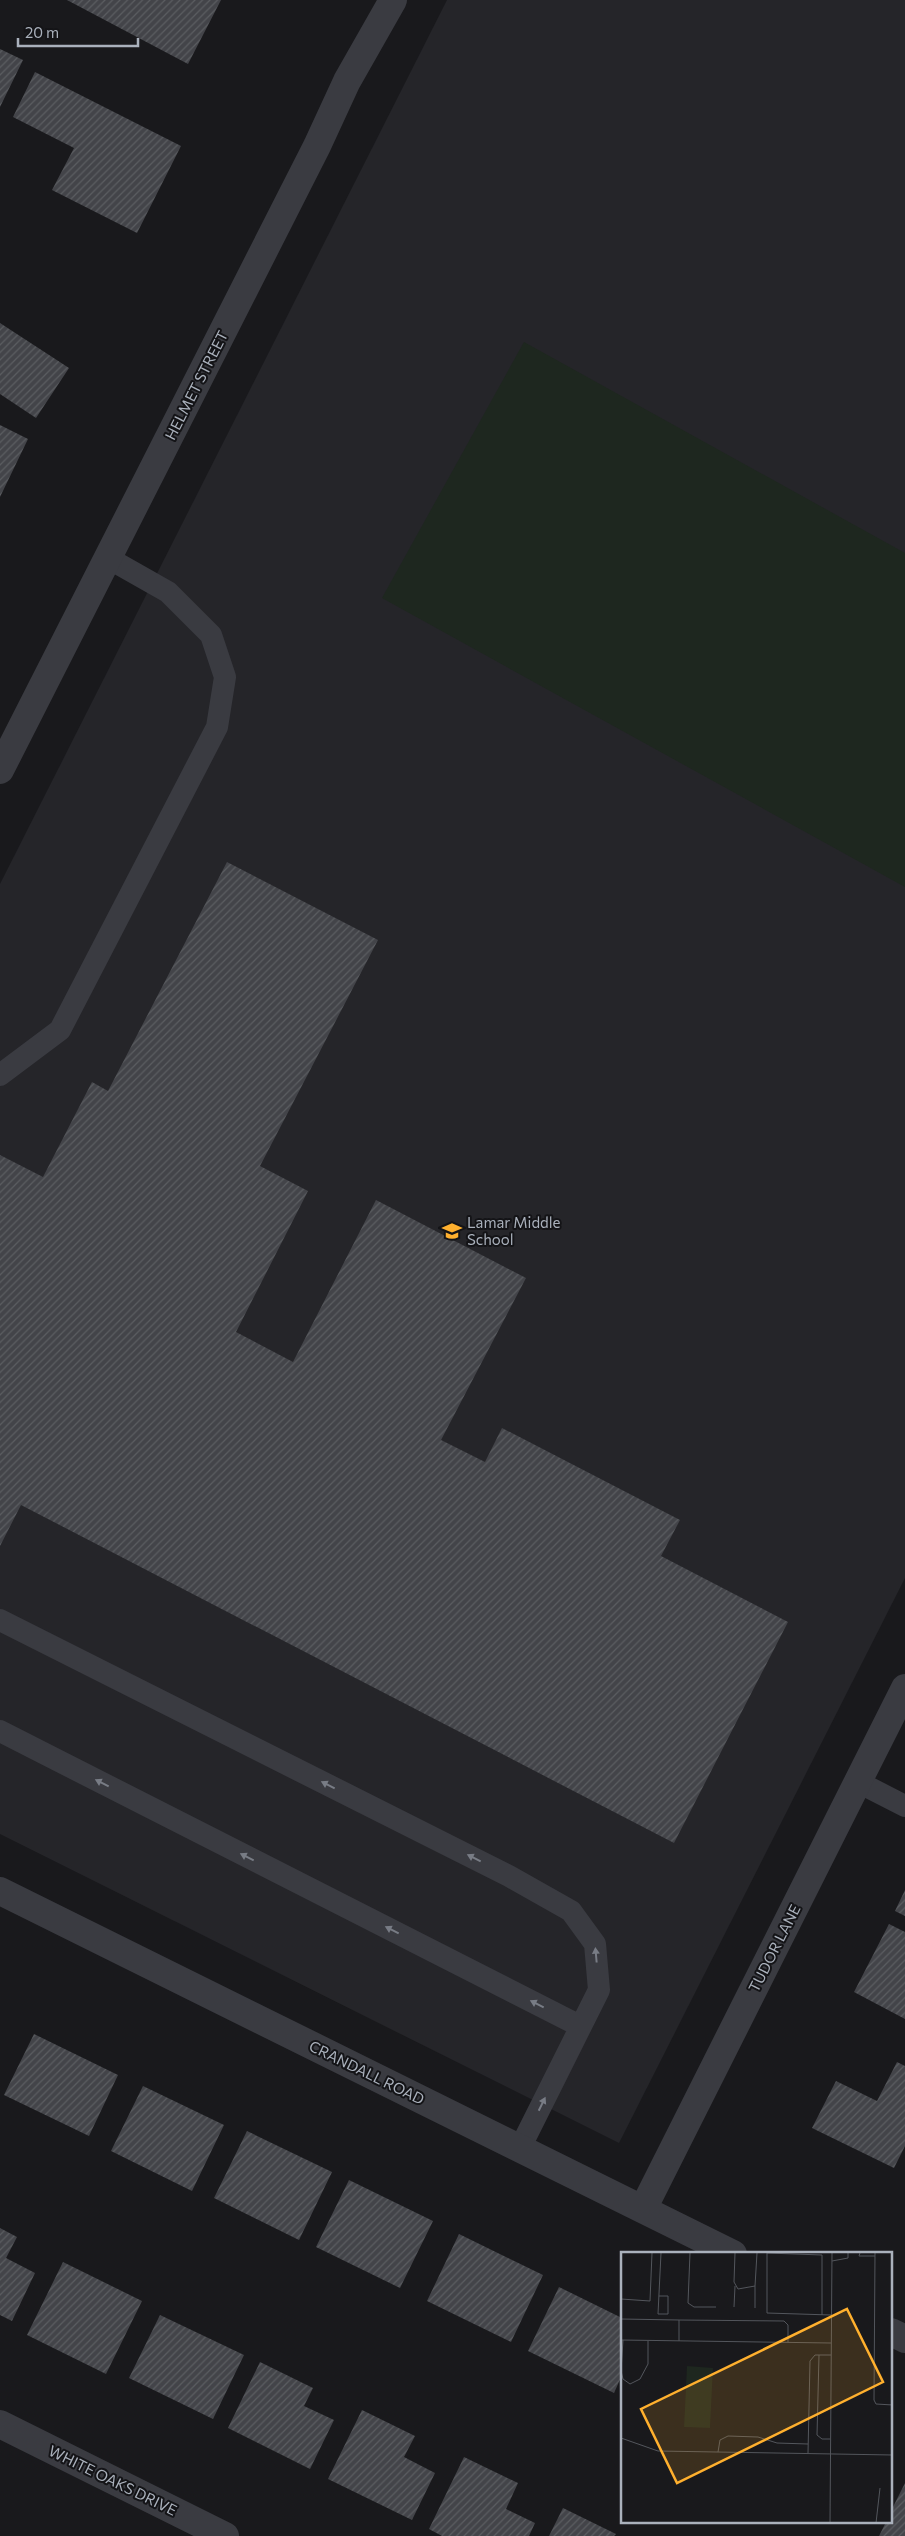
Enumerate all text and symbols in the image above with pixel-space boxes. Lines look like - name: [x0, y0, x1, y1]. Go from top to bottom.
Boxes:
- scale bar: [18, 15, 138, 47]
- text: 20 m: [25, 23, 59, 41]
- street label: HELMET STREET: [161, 327, 231, 443]
- place label: Lamar Middle School: [467, 1213, 561, 1248]
- school or university icon: Lamar Middle School: [441, 1220, 463, 1242]
- one-way arrow: [95, 1779, 110, 1787]
- one-way arrow: [321, 1781, 336, 1789]
- one-way arrow: [240, 1852, 254, 1860]
- one-way arrow: [466, 1854, 481, 1862]
- street label: TUDOR LANE: [744, 1901, 804, 1995]
- one-way arrow: [385, 1926, 399, 1934]
- one-way arrow: [592, 1947, 600, 1963]
- one-way arrow: [530, 2000, 544, 2008]
- street label: CRANDALL ROAD: [306, 2036, 428, 2108]
- one-way arrow: [538, 2097, 546, 2111]
- inset map: [621, 2252, 892, 2524]
- street label: WHITE OAKS DRIVE: [46, 2441, 180, 2519]

